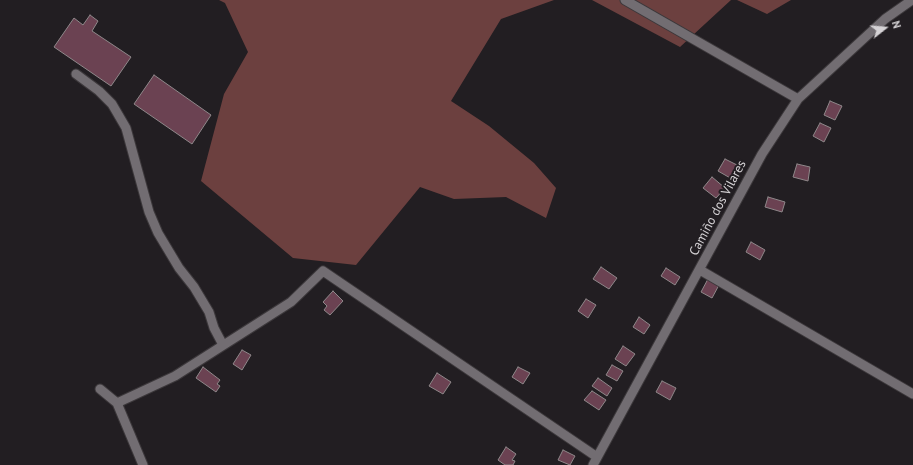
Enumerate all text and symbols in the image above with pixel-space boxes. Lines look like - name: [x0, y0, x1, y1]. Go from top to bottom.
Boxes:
- north arrow: [865, 8, 905, 48]
- text: N: [889, 19, 904, 30]
- street label: Camiño dos Vilares: [686, 158, 750, 258]

